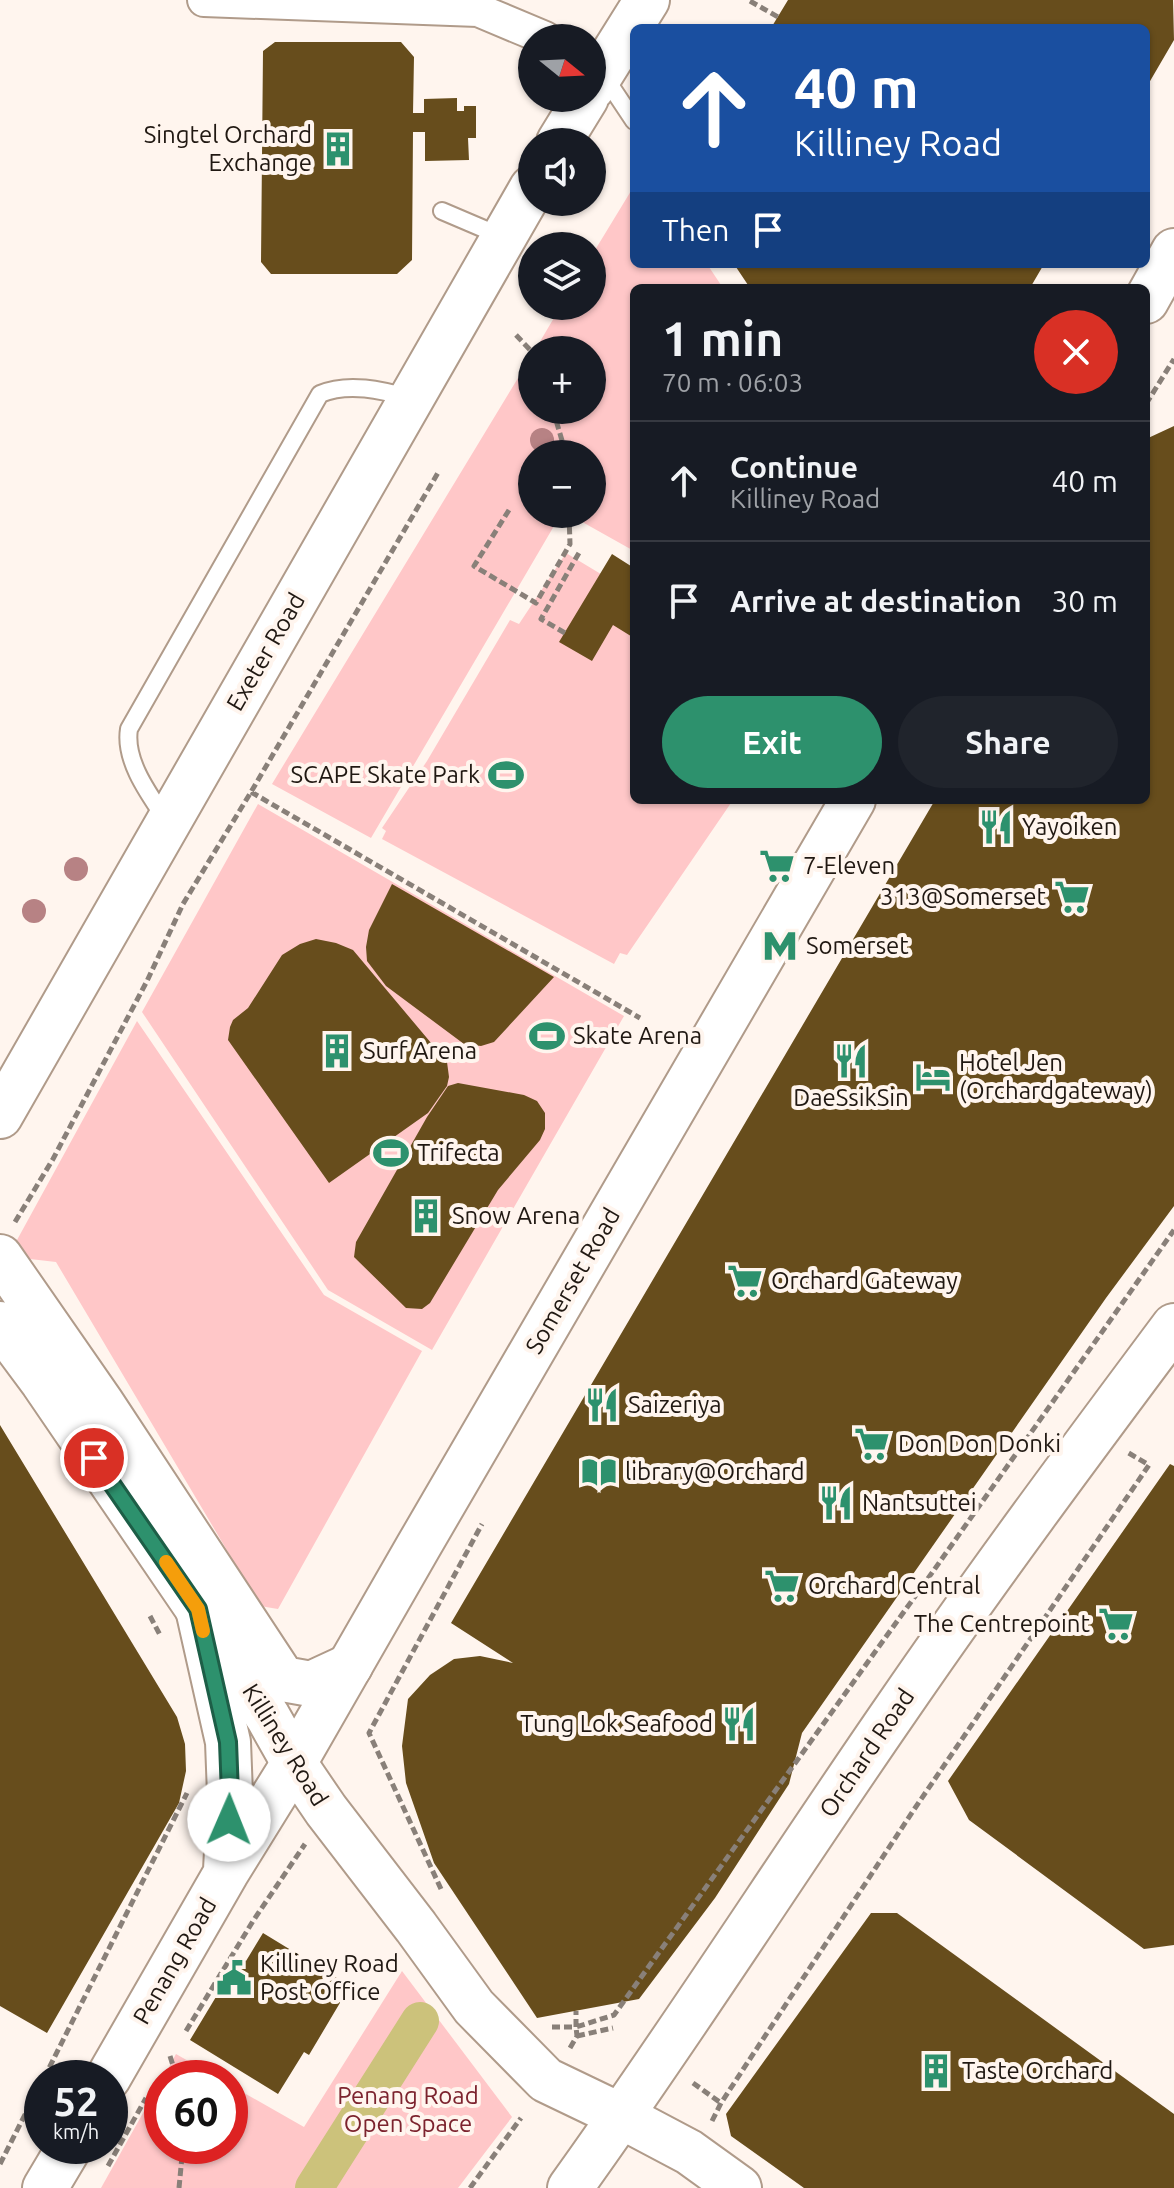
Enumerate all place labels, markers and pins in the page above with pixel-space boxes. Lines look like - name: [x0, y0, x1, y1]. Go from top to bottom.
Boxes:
- place label: Singtel Orchard Exchange: [144, 121, 312, 176]
- building icon: Singtel Orchard Exchange: [319, 130, 357, 168]
- sports icon: SCAPE Skate Park: [487, 756, 525, 794]
- place label: SCAPE Skate Park: [290, 761, 480, 788]
- restaurant icon: Yayoiken: [977, 808, 1015, 846]
- place label: Yayoiken: [1022, 813, 1117, 840]
- supermarket icon: 7-Eleven: [758, 847, 796, 885]
- place label: 7-Eleven: [803, 852, 895, 879]
- supermarket icon: 313@Somerset: [1053, 878, 1091, 916]
- place label: 313@Somerset: [880, 883, 1047, 910]
- metro station icon: Somerset: [761, 927, 799, 965]
- place label: Somerset: [806, 932, 909, 959]
- sports icon: Skate Arena: [528, 1017, 566, 1055]
- place label: Skate Arena: [573, 1022, 702, 1049]
- building icon: Surf Arena: [318, 1032, 356, 1070]
- place label: Surf Arena: [363, 1037, 477, 1064]
- restaurant icon: DaeSsikSin: [832, 1042, 870, 1080]
- place label: Hotel Jen (Orchardgateway): [959, 1049, 1153, 1104]
- hotel icon: Hotel Jen (Orchardgateway): [914, 1058, 952, 1096]
- place label: DaeSsikSin: [793, 1084, 909, 1111]
- sports icon: Trifecta: [372, 1134, 410, 1172]
- place label: Trifecta: [417, 1139, 500, 1166]
- building icon: Snow Arena: [407, 1197, 445, 1235]
- place label: Snow Arena: [452, 1202, 580, 1229]
- supermarket icon: Orchard Gateway: [726, 1262, 764, 1300]
- place label: Orchard Gateway: [771, 1267, 958, 1294]
- restaurant icon: Saizeriya: [583, 1386, 621, 1424]
- place label: Saizeriya: [628, 1391, 722, 1418]
- pin: [60, 1424, 128, 1492]
- supermarket icon: Don Don Donki: [853, 1425, 891, 1463]
- place label: Don Don Donki: [898, 1430, 1061, 1457]
- library icon: library@Orchard: [580, 1453, 618, 1491]
- place label: library@Orchard: [625, 1458, 804, 1485]
- restaurant icon: Nantsuttei: [817, 1484, 855, 1522]
- place label: Nantsuttei: [862, 1489, 977, 1516]
- supermarket icon: Orchard Central: [763, 1567, 801, 1605]
- place label: Orchard Central: [808, 1572, 980, 1599]
- supermarket icon: The Centrepoint: [1097, 1605, 1135, 1643]
- place label: The Centrepoint: [914, 1610, 1091, 1637]
- restaurant icon: Tung Lok Seafood: [720, 1705, 758, 1743]
- place label: Tung Lok Seafood: [520, 1710, 713, 1737]
- place label: Killiney Road Post Office: [260, 1950, 399, 2005]
- public building icon: Killiney Road Post Office: [215, 1959, 253, 1997]
- building icon: Taste Orchard: [917, 2052, 955, 2090]
- place label: Taste Orchard: [962, 2057, 1113, 2084]

